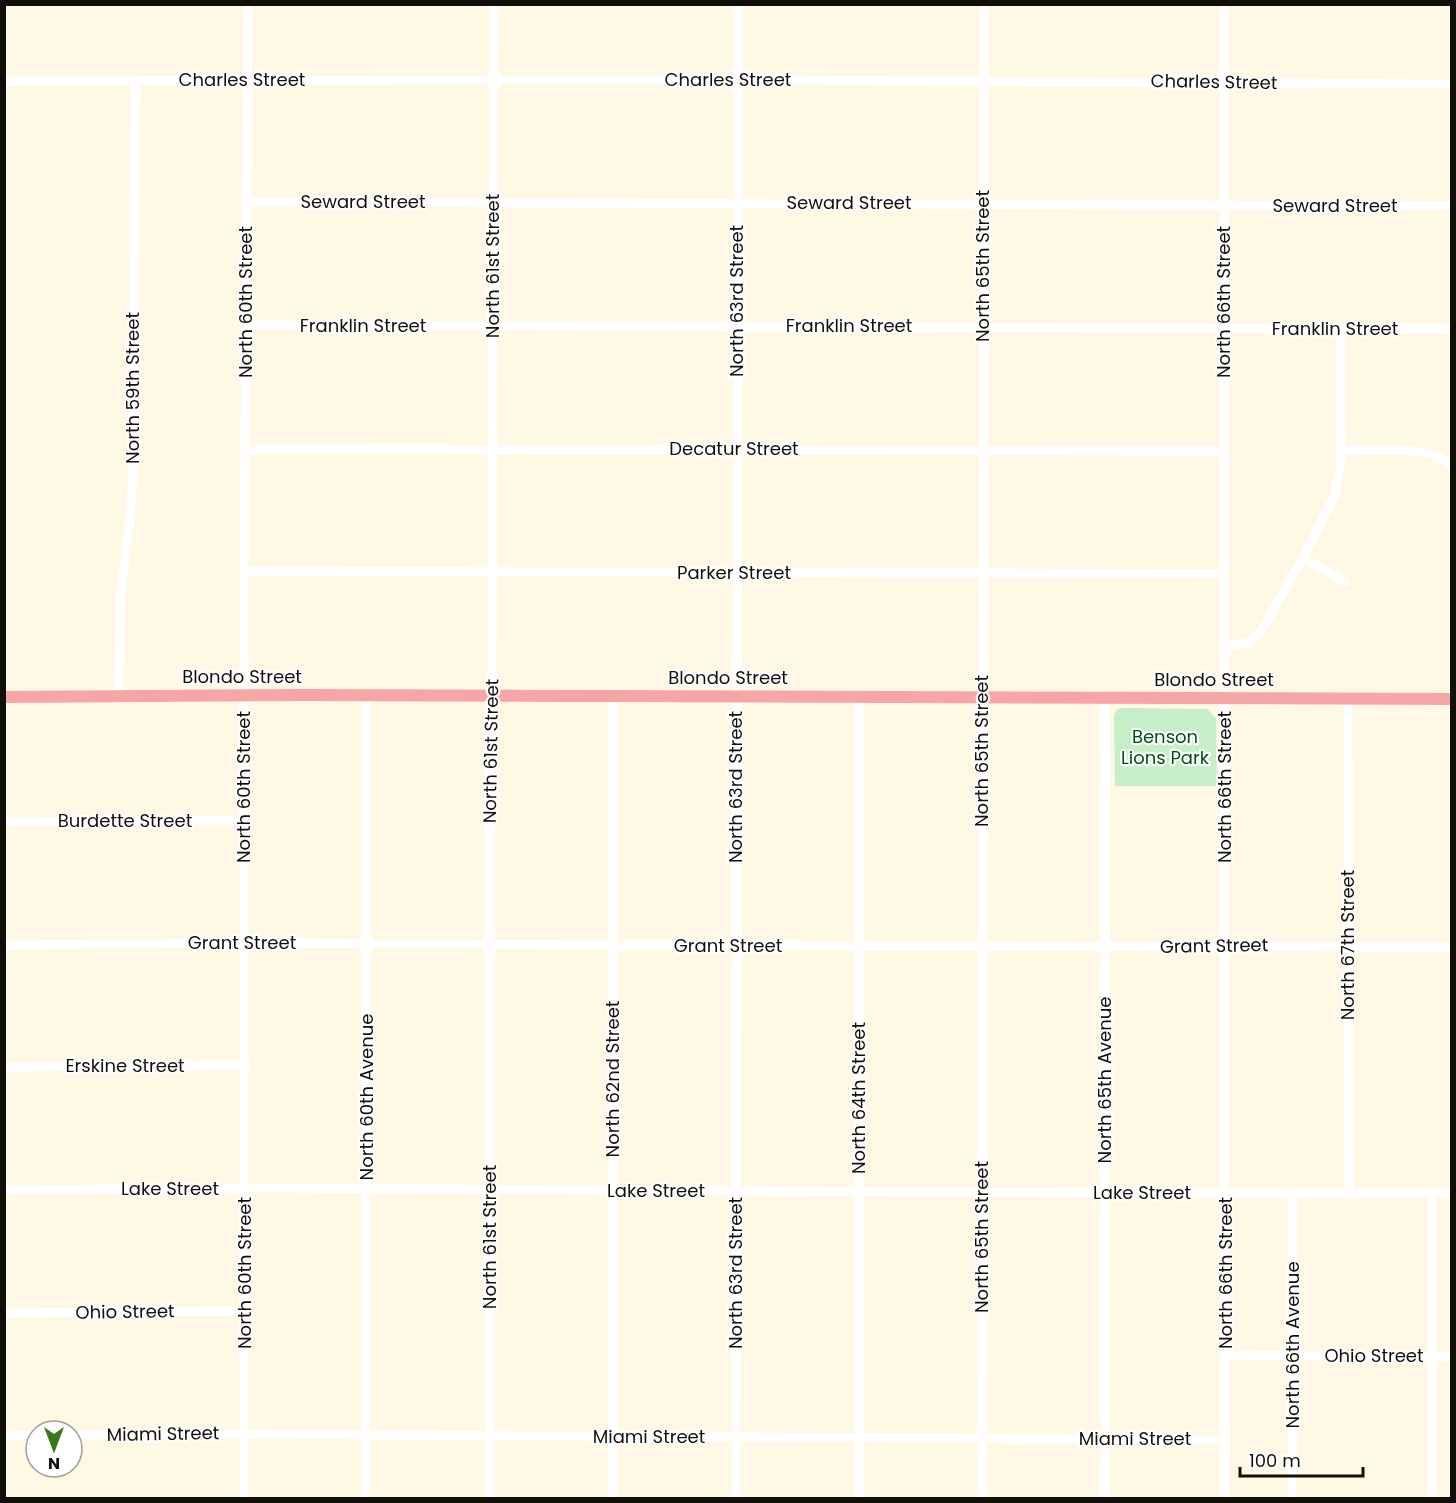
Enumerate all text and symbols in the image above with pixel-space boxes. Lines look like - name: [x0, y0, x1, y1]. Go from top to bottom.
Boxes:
- street label: Charles Street: [179, 67, 305, 92]
- street label: Charles Street: [665, 67, 791, 92]
- street label: Charles Street: [1150, 68, 1278, 95]
- street label: Seward Street: [300, 189, 426, 214]
- street label: Seward Street: [786, 190, 912, 215]
- street label: North 65th Street: [970, 190, 995, 342]
- street label: Seward Street: [1272, 193, 1398, 218]
- street label: North 61st Street: [480, 194, 505, 338]
- street label: North 63rd Street: [724, 225, 749, 377]
- street label: North 60th Street: [233, 226, 258, 378]
- street label: North 66th Street: [1211, 226, 1236, 378]
- street label: North 59th Street: [120, 312, 145, 464]
- street label: Franklin Street: [300, 313, 426, 338]
- street label: Franklin Street: [786, 313, 912, 338]
- street label: Franklin Street: [1272, 316, 1398, 341]
- street label: Decatur Street: [669, 436, 799, 461]
- street label: Parker Street: [677, 560, 791, 585]
- street label: Blondo Street: [182, 664, 302, 689]
- street label: Blondo Street: [668, 665, 788, 690]
- street label: Blondo Street: [1154, 667, 1274, 692]
- street label: North 65th Street: [969, 675, 994, 827]
- street label: North 61st Street: [477, 679, 504, 823]
- street label: North 60th Street: [231, 711, 256, 863]
- street label: North 63rd Street: [723, 711, 748, 863]
- street label: North 66th Street: [1212, 711, 1237, 863]
- park label: Benson Lions Park: [1121, 724, 1210, 770]
- street label: Burdette Street: [58, 808, 192, 833]
- street label: North 67th Street: [1335, 870, 1360, 1020]
- street label: Grant Street: [188, 930, 296, 955]
- street label: Grant Street: [1160, 932, 1268, 959]
- street label: Grant Street: [674, 933, 782, 958]
- street label: North 65th Avenue: [1092, 997, 1117, 1163]
- street label: North 62nd Street: [600, 1001, 625, 1157]
- street label: North 60th Avenue: [354, 1014, 379, 1180]
- street label: North 64th Street: [846, 1022, 871, 1174]
- street label: Erskine Street: [65, 1053, 185, 1078]
- street label: North 65th Street: [969, 1161, 994, 1313]
- street label: North 61st Street: [477, 1165, 502, 1309]
- street label: Lake Street: [121, 1176, 219, 1201]
- street label: Lake Street: [607, 1178, 705, 1203]
- street label: Lake Street: [1093, 1180, 1191, 1205]
- street label: North 60th Street: [232, 1197, 257, 1349]
- street label: North 63rd Street: [723, 1197, 748, 1349]
- street label: North 66th Street: [1213, 1197, 1238, 1349]
- street label: North 66th Avenue: [1280, 1261, 1305, 1429]
- street label: Ohio Street: [75, 1298, 175, 1325]
- street label: Ohio Street: [1324, 1343, 1424, 1368]
- north arrow: [24, 1419, 84, 1479]
- street label: Miami Street: [106, 1420, 219, 1447]
- street label: Miami Street: [593, 1424, 705, 1449]
- street label: Miami Street: [1079, 1426, 1191, 1451]
- scale bar: [1240, 1440, 1363, 1478]
- text: 100 m: [1249, 1448, 1301, 1473]
- text: N: [48, 1452, 60, 1475]

